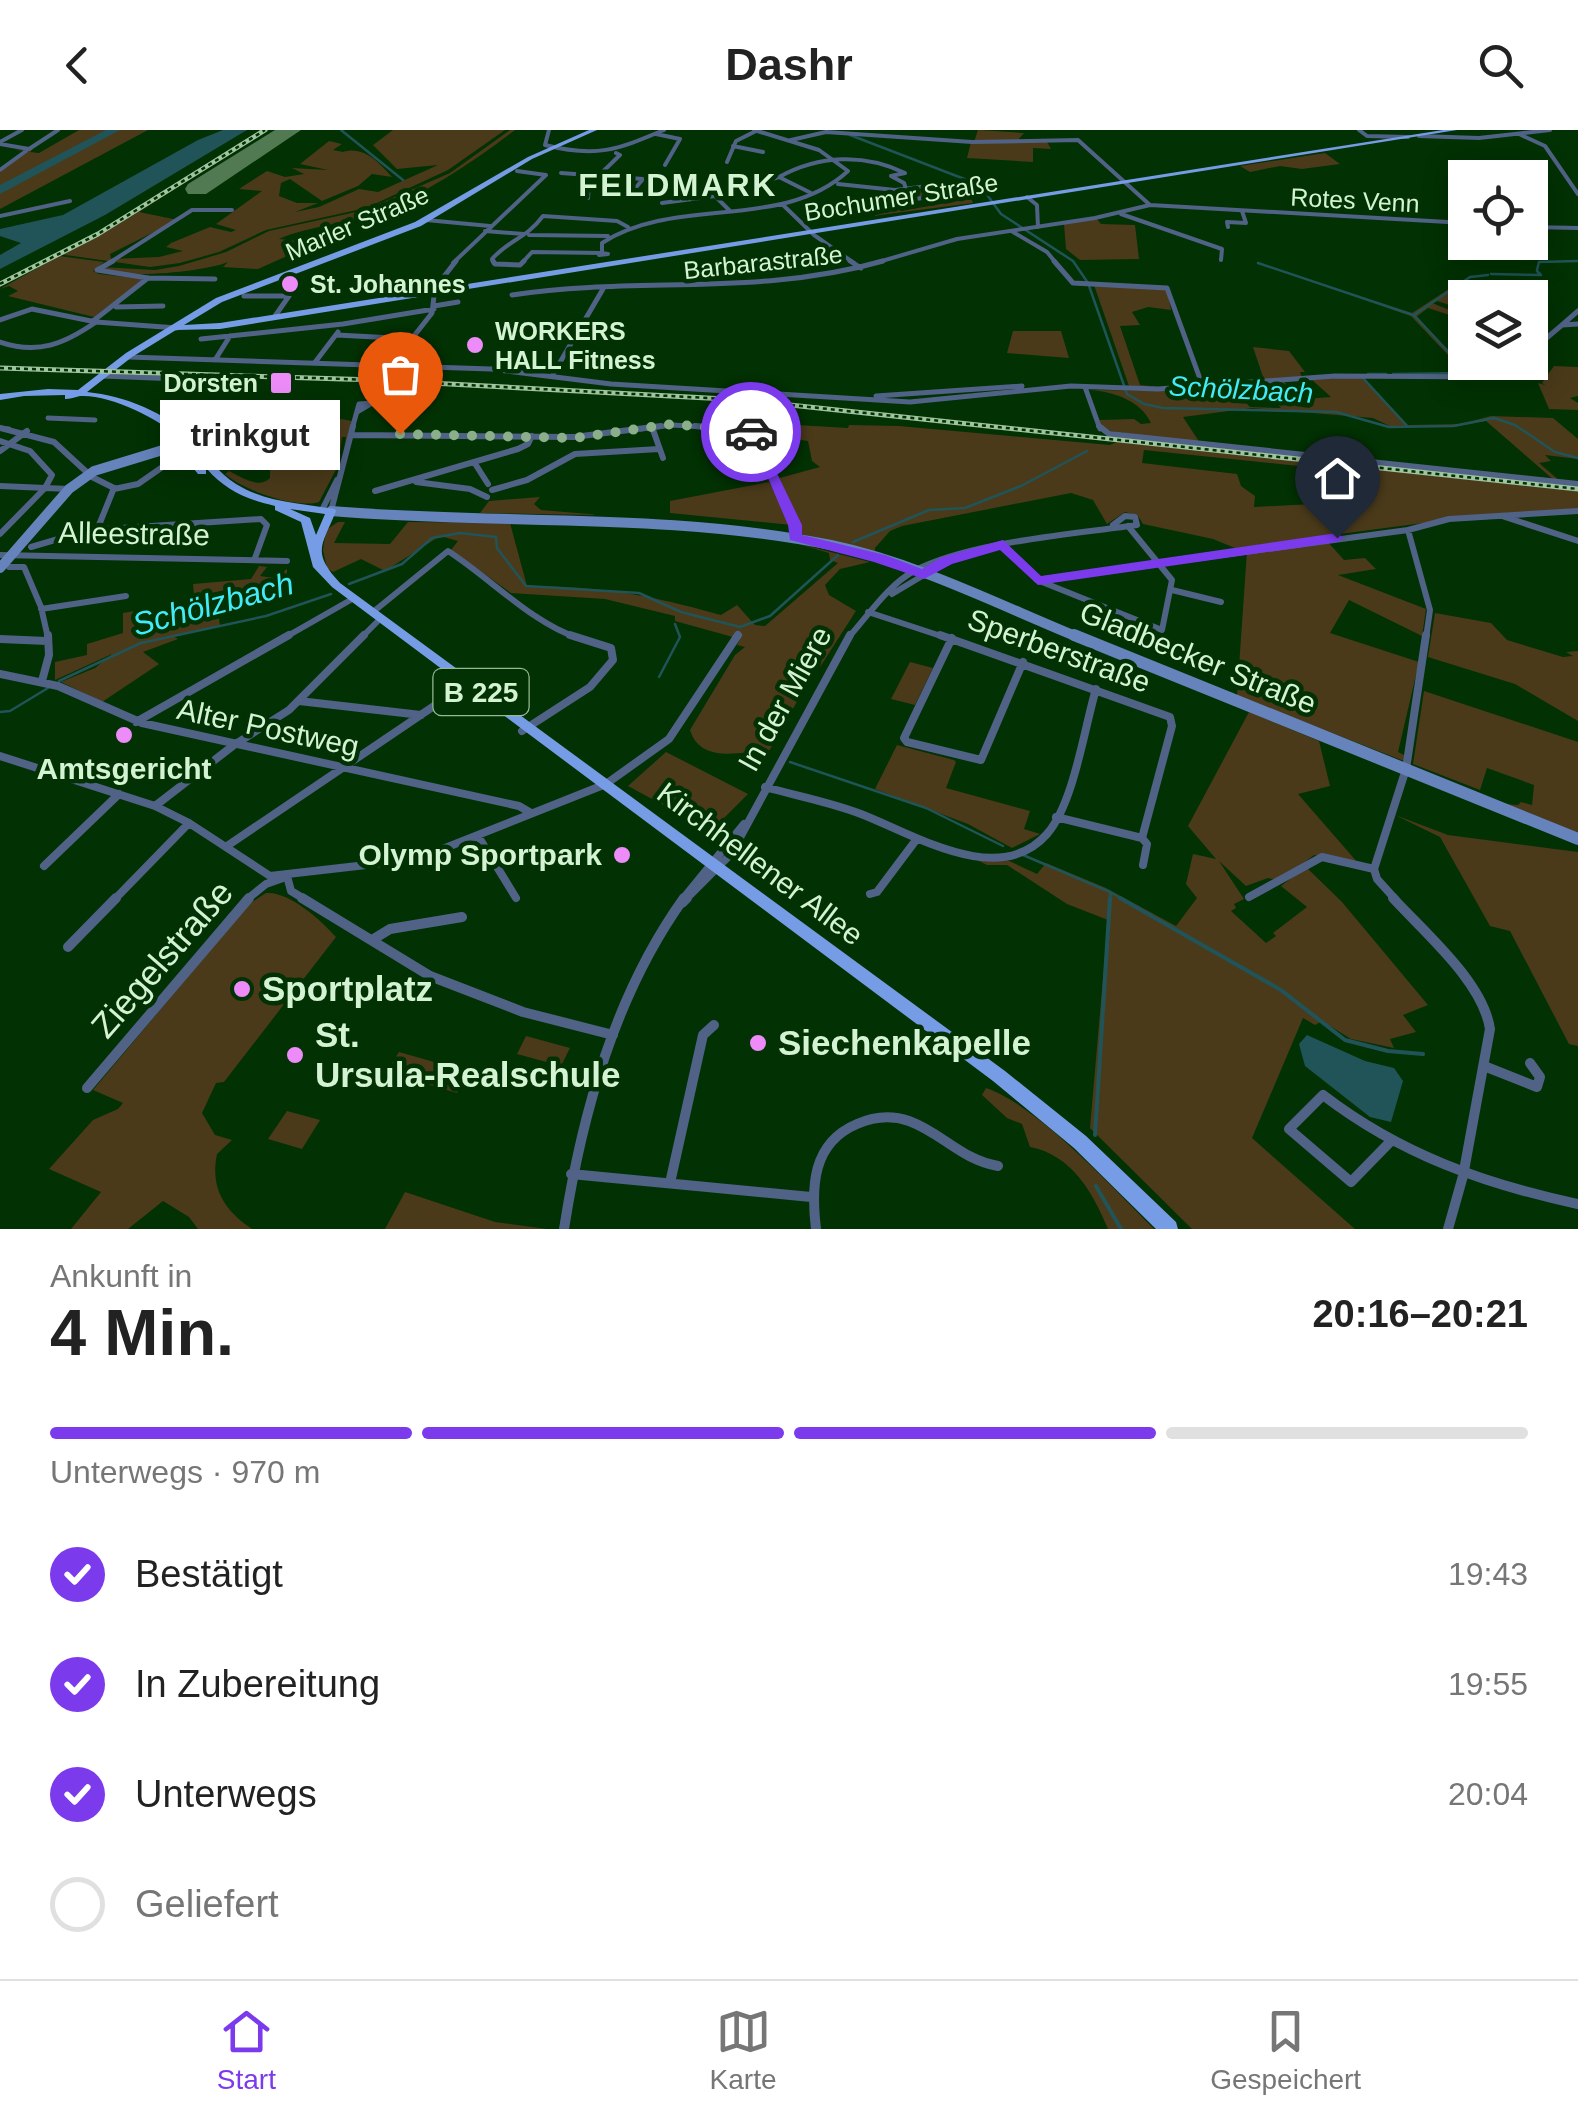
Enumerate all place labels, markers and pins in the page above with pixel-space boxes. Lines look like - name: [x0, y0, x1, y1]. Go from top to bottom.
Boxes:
- place label: St. Johannes: [310, 270, 466, 298]
- marker: St. Johannes: [279, 273, 301, 295]
- place label: WORKERS HALL Fitness: [495, 317, 656, 374]
- pin: [358, 332, 443, 435]
- marker: WORKERS HALL Fitness: [464, 334, 486, 356]
- place label: Dorsten: [164, 369, 258, 397]
- marker: Dorsten: [268, 370, 294, 396]
- callout: trinkgut: [160, 399, 340, 469]
- pin: [1295, 436, 1380, 539]
- marker: Amtsgericht: [113, 724, 135, 746]
- place label: Amtsgericht: [36, 752, 212, 785]
- place label: Olymp Sportpark: [359, 838, 602, 871]
- marker: Olymp Sportpark: [611, 844, 633, 866]
- place label: Sportplatz: [262, 969, 433, 1008]
- marker: Sportplatz: [231, 978, 253, 1000]
- place label: St. Ursula-Realschule: [315, 1015, 620, 1094]
- place label: Siechenkapelle: [778, 1023, 1031, 1062]
- marker: Siechenkapelle: [747, 1032, 769, 1054]
- marker: St. Ursula-Realschule: [284, 1044, 306, 1066]

